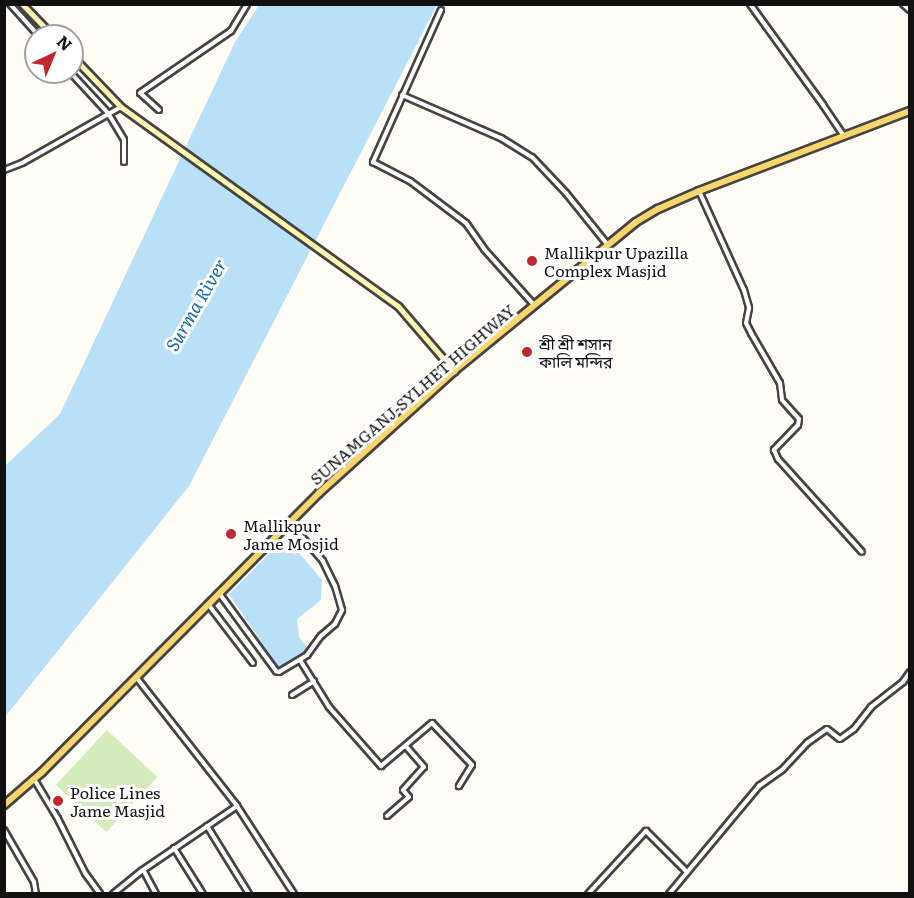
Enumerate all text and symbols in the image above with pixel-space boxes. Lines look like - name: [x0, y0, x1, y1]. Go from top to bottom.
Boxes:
- north arrow: [24, 24, 84, 84]
- text: N: [52, 29, 78, 56]
- place label: Mallikpur Upazilla Complex Masjid: [544, 242, 688, 280]
- marker: Mallikpur Upazilla Complex Masjid: [525, 254, 539, 268]
- water label: Surma River: [161, 255, 231, 355]
- street label: SUNAMGANJ-SYLHET HIGHWAY: [306, 300, 518, 488]
- place label: শ্রী শ্রী শসান কালি মন্দির: [539, 333, 613, 371]
- marker: শ্রী শ্রী শসান কালি মন্দির: [520, 345, 534, 359]
- place label: Mallikpur Jame Mosjid: [243, 515, 339, 553]
- marker: Mallikpur Jame Mosjid: [224, 527, 238, 541]
- place label: Police Lines Jame Masjid: [70, 782, 165, 820]
- marker: Police Lines Jame Masjid: [51, 794, 65, 808]

